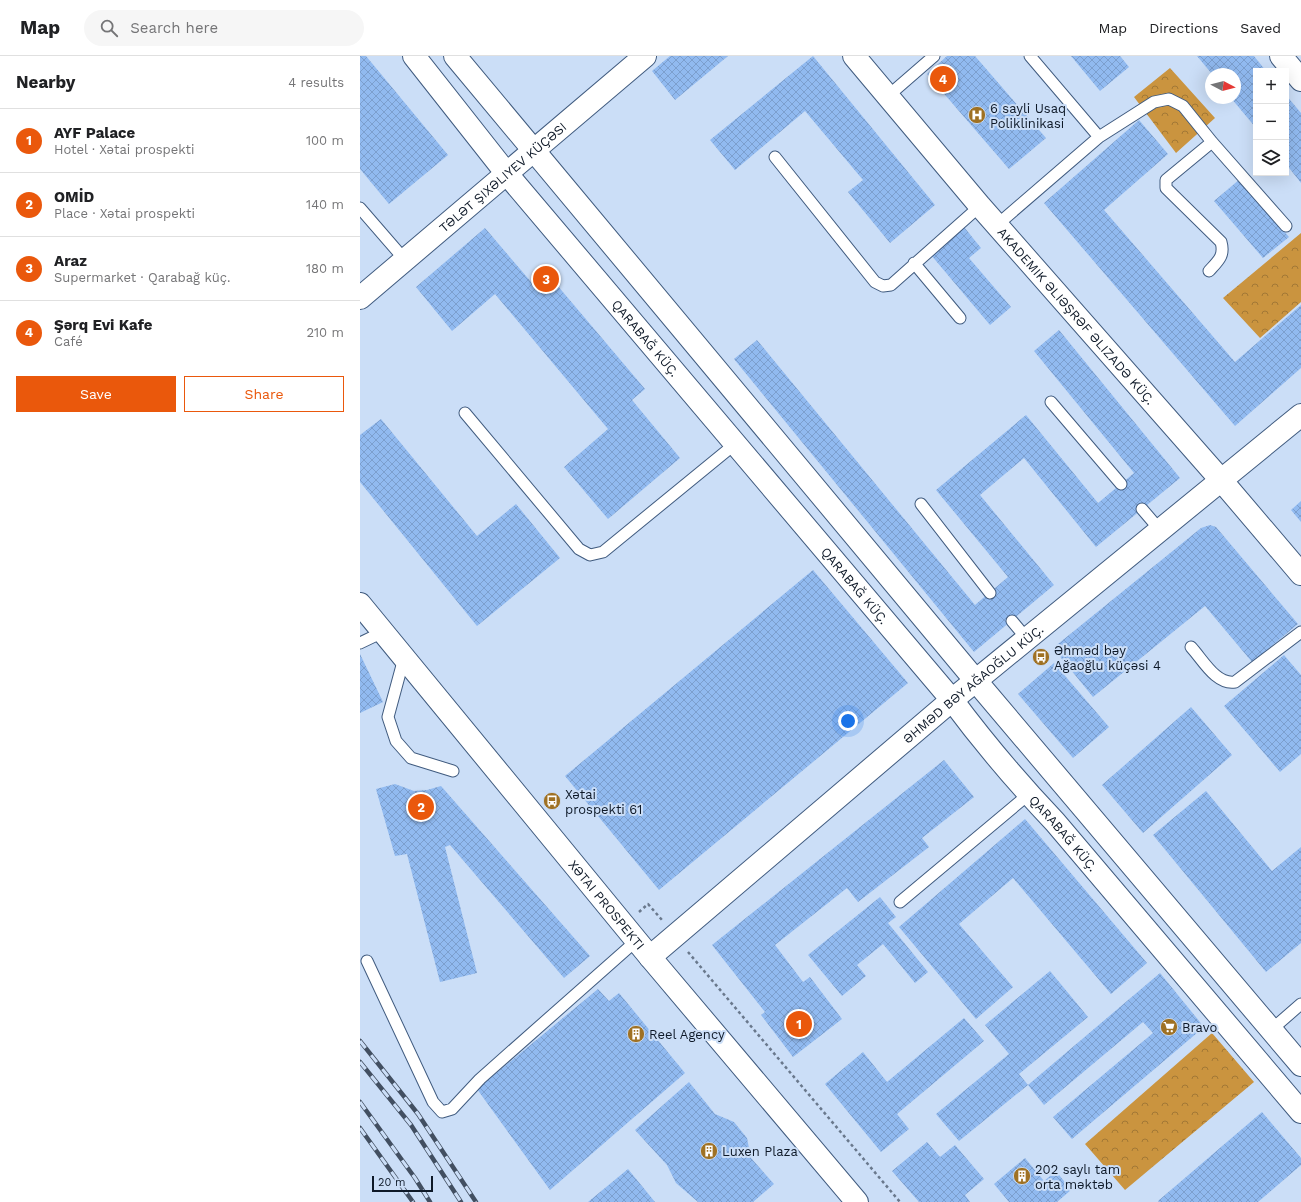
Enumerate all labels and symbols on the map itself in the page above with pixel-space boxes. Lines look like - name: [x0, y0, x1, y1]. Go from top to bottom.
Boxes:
- pin: 4: [930, 64, 956, 94]
- north arrow: [1205, 68, 1241, 104]
- place label: 6 sayli Usaq Poliklinikasi: [990, 101, 1066, 131]
- hospital icon: 6 sayli Usaq Poliklinikasi: [967, 105, 987, 125]
- street label: TƏLƏT ŞIXƏLIYEV KÜÇƏSI: [436, 119, 569, 235]
- street label: AKADEMIK ƏLIƏŞRƏF ƏLIZADƏ KÜÇ.: [994, 225, 1158, 408]
- pin: 3: [533, 264, 559, 294]
- street label: QARABAĞ KÜÇ.: [609, 297, 682, 380]
- street label: QARABAĞ KÜÇ.: [818, 544, 891, 627]
- street label: ƏHMƏD BƏY AĞAOĞLU KÜÇ.: [900, 622, 1046, 747]
- place label: Əhməd bəy Ağaoğlu küçəsi 4: [1054, 643, 1161, 673]
- bus stop icon: Əhməd bəy Ağaoğlu küçəsi 4: [1031, 647, 1051, 667]
- your location: [838, 711, 858, 731]
- place label: Xətai prospekti 61: [565, 787, 642, 817]
- bus stop icon: Xətai prospekti 61: [542, 791, 562, 811]
- pin: 2: [408, 792, 434, 822]
- street label: QARABAĞ KÜÇ.: [1026, 792, 1100, 874]
- street label: XƏTAI PROSPEKTI: [565, 857, 648, 953]
- pin: 1: [786, 1009, 812, 1039]
- supermarket icon: Bravo: [1159, 1017, 1179, 1037]
- place label: Bravo: [1182, 1020, 1218, 1035]
- building icon: Reel Agency: [626, 1024, 646, 1044]
- place label: Reel Agency: [649, 1027, 725, 1042]
- building icon: Luxen Plaza: [699, 1141, 719, 1161]
- place label: Luxen Plaza: [722, 1144, 799, 1159]
- place label: 202 saylı tam orta məktəb: [1035, 1162, 1120, 1192]
- building icon: 202 saylı tam orta məktəb: [1012, 1166, 1032, 1186]
- scale bar: [372, 1174, 433, 1193]

